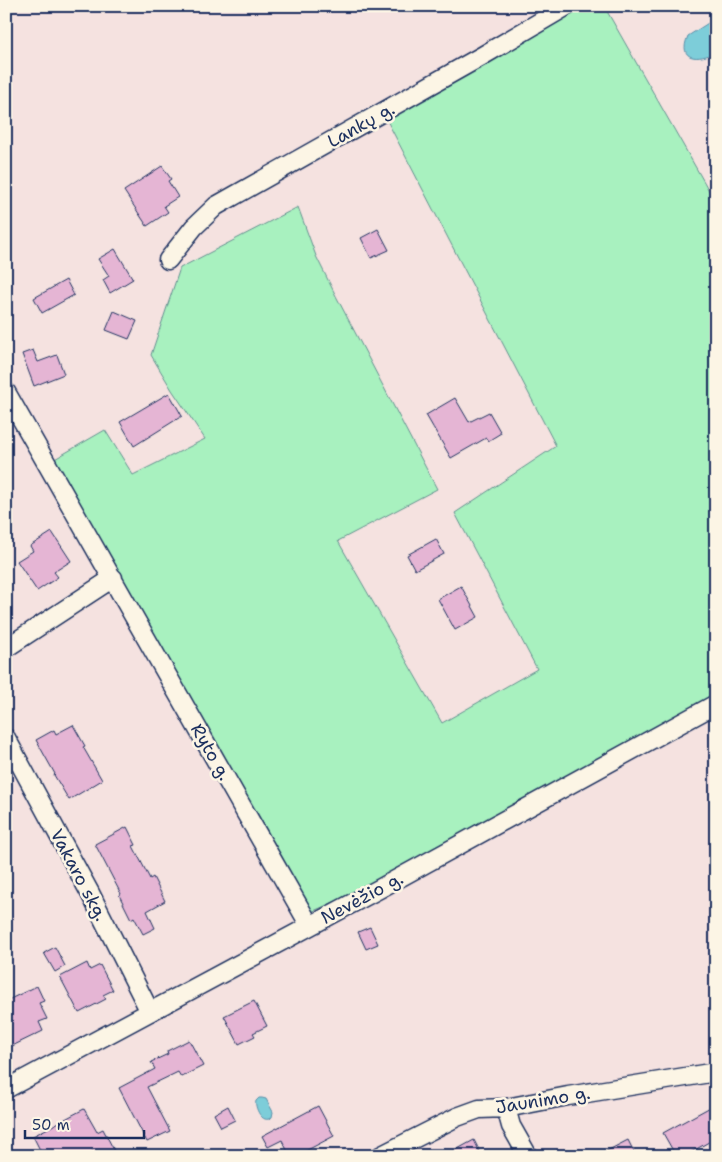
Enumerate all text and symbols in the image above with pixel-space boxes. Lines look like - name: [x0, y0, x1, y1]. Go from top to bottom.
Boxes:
- street label: Lankų g.: [323, 97, 399, 153]
- street label: Ryto g.: [185, 719, 237, 785]
- street label: Vakaro skg.: [45, 825, 113, 925]
- street label: Nevėžio g.: [317, 866, 407, 930]
- street label: Jaunimo g.: [494, 1081, 592, 1119]
- scale bar: [25, 1107, 144, 1139]
- text: 50 m: [32, 1115, 70, 1135]

